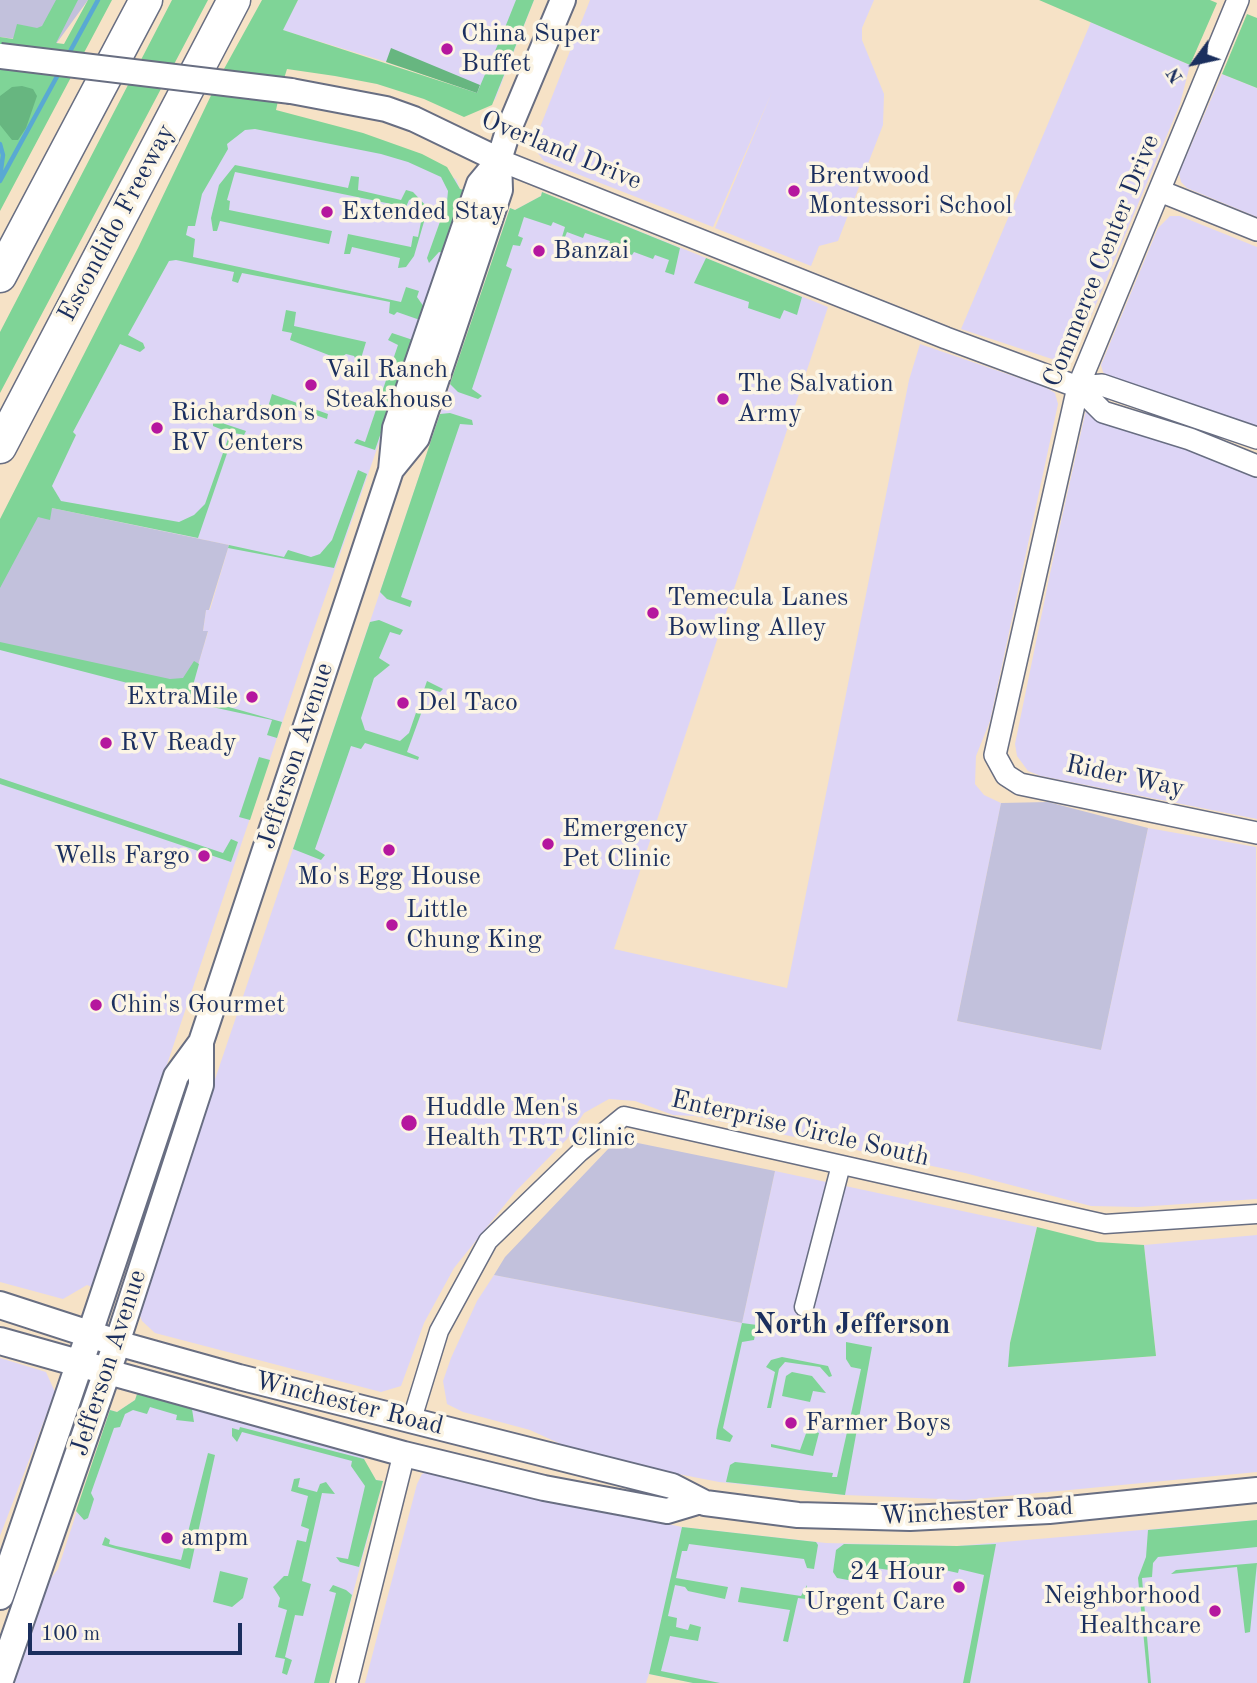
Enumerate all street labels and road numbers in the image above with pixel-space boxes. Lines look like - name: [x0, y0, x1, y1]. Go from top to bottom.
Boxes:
- street label: Overland Drive: [476, 105, 646, 197]
- street label: Escondido Freeway: [52, 119, 182, 327]
- street label: Commerce Center Drive: [1037, 130, 1167, 392]
- street label: Jefferson Avenue: [251, 659, 341, 853]
- street label: Rider Way: [1063, 749, 1187, 805]
- street label: Enterprise Circle South: [668, 1084, 932, 1174]
- street label: Jefferson Avenue: [64, 1266, 154, 1460]
- street label: Winchester Road: [251, 1365, 447, 1443]
- street label: Winchester Road: [880, 1491, 1074, 1533]

